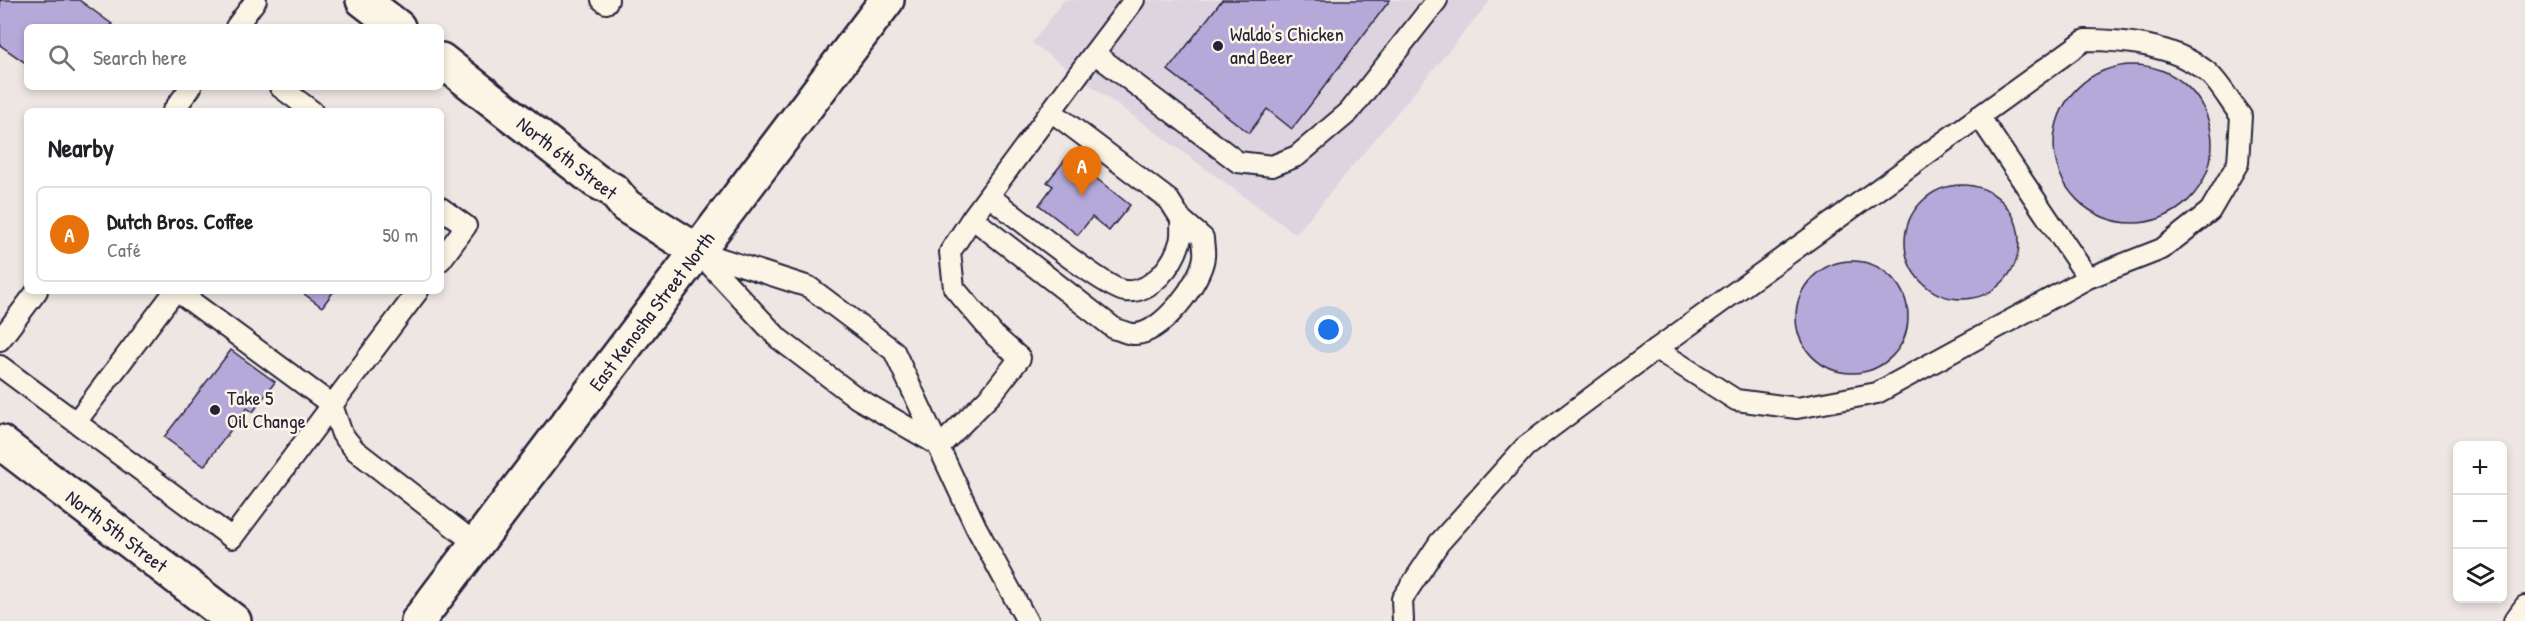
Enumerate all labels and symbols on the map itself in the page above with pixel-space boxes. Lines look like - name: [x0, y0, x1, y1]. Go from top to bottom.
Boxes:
- place label: Waldo's Chicken and Beer: [1230, 20, 1344, 70]
- marker: Waldo's Chicken and Beer: [1211, 39, 1225, 53]
- street label: North 6th Street: [511, 110, 624, 206]
- pin: A: [1062, 146, 1102, 196]
- street label: East Kenosha Street North: [583, 226, 720, 396]
- your location: [1314, 315, 1343, 344]
- place label: Take 5 Oil Change: [227, 384, 306, 434]
- marker: Take 5 Oil Change: [208, 403, 222, 417]
- street label: North 5th Street: [61, 483, 174, 579]

